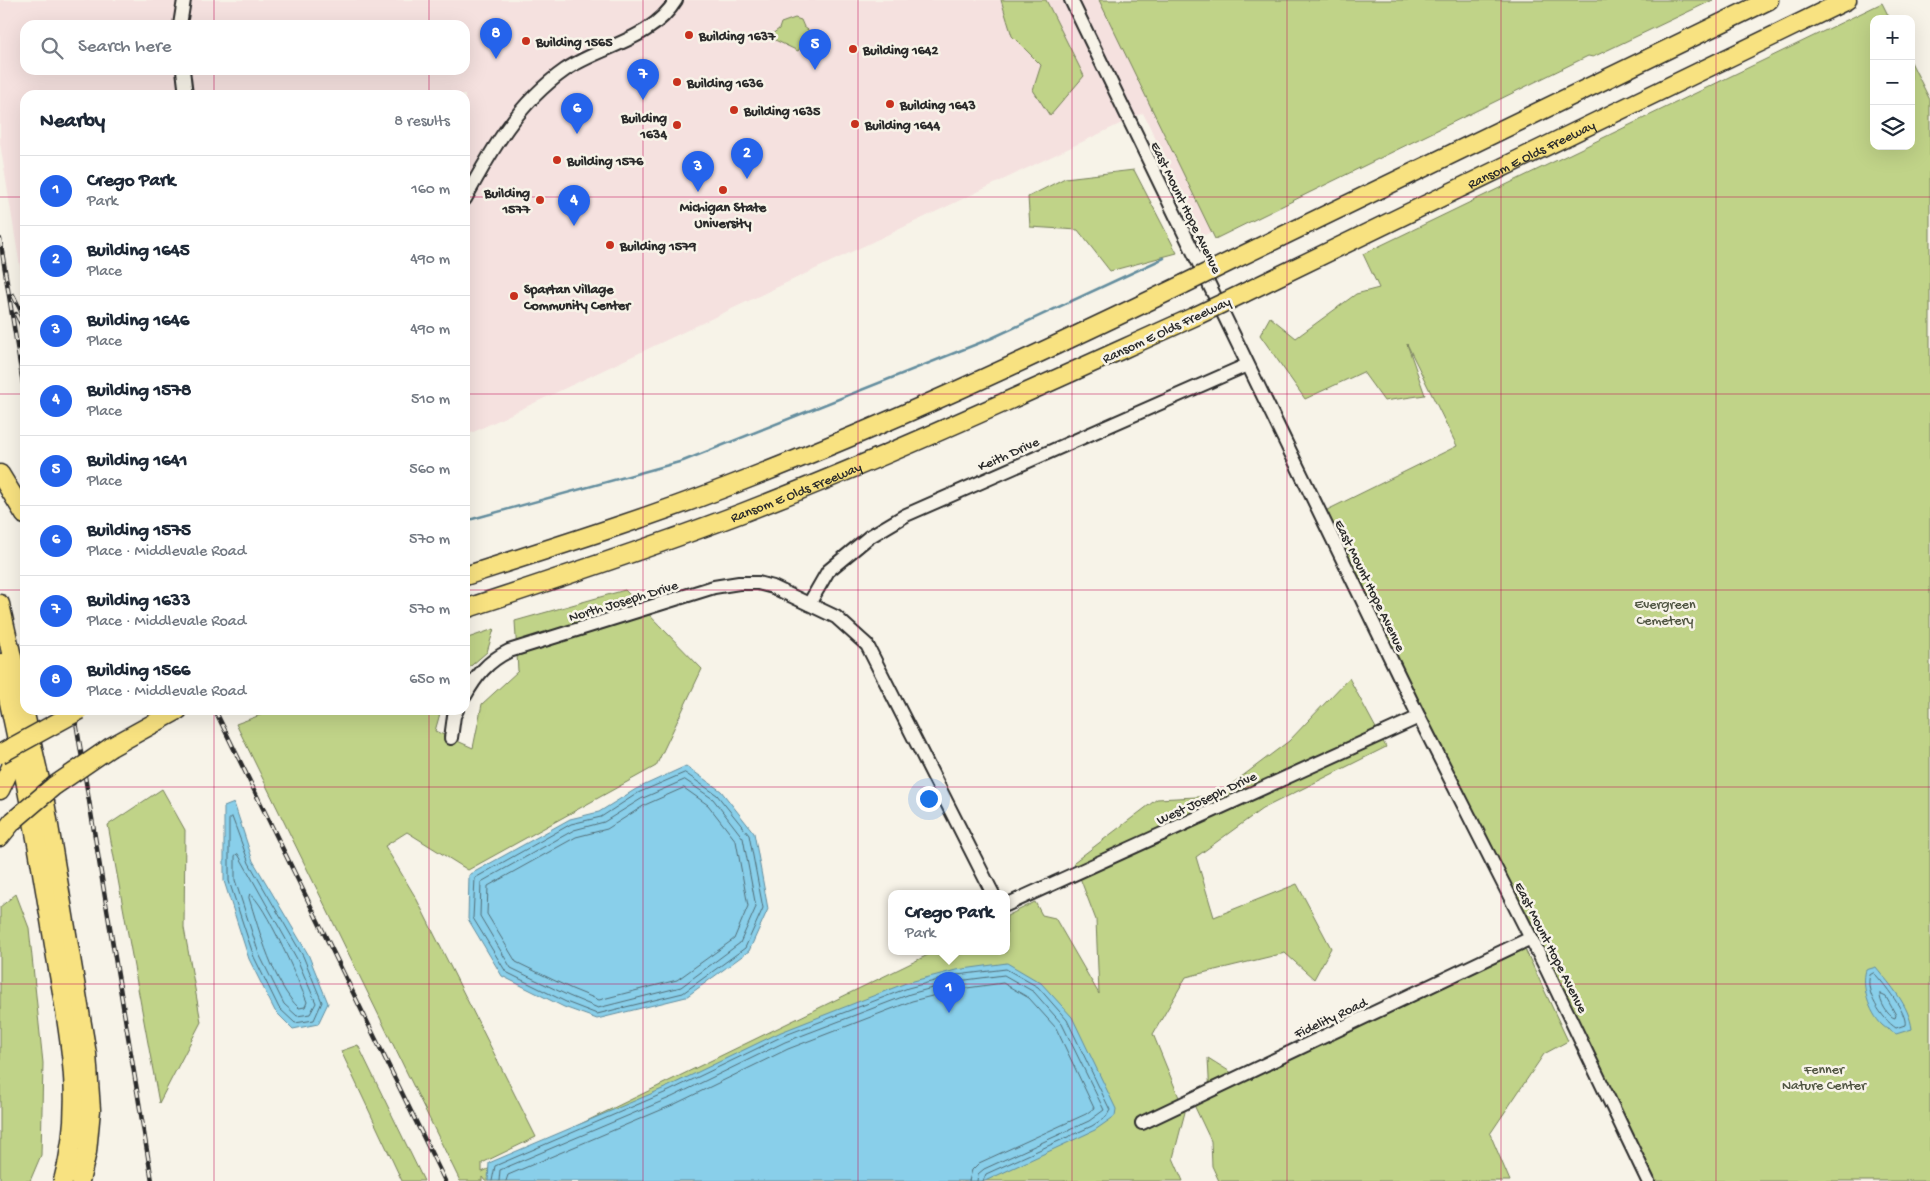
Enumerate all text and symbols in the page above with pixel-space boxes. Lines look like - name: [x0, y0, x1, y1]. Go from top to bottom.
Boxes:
- map controls: [1870, 15, 1915, 150]
- button: +: [1870, 15, 1915, 60]
- pin: 8: [480, 18, 512, 59]
- search box: [20, 20, 470, 75]
- marker: Building 1637: [683, 29, 695, 41]
- place label: Building 1637: [698, 29, 776, 46]
- pin: 5: [799, 29, 831, 70]
- icon: search: [38, 34, 66, 62]
- marker: Building 1565: [520, 35, 532, 47]
- place label: Building 1565: [535, 35, 613, 52]
- text: Search here: [78, 36, 172, 59]
- marker: Building 1642: [847, 43, 859, 55]
- place label: Building 1642: [862, 43, 938, 60]
- pin: 7: [627, 59, 659, 100]
- button: −: [1870, 60, 1915, 105]
- marker: Building 1636: [671, 76, 683, 88]
- place label: Building 1636: [686, 76, 764, 93]
- pin: 6: [561, 93, 593, 134]
- marker: Building 1643: [884, 98, 896, 110]
- place label: Building 1643: [899, 98, 976, 115]
- marker: Building 1635: [728, 104, 740, 116]
- place label: Building 1635: [743, 104, 821, 121]
- button: layers: [1870, 105, 1915, 150]
- text: Nearby: [40, 110, 105, 135]
- place label: Building 1634: [620, 111, 667, 144]
- text: 8 results: [394, 113, 450, 132]
- marker: Building 1644: [849, 118, 861, 130]
- place label: Building 1644: [864, 118, 940, 135]
- street label: Ransom E Olds Freeway: [1465, 118, 1599, 194]
- marker: Building 1634: [671, 119, 683, 131]
- pin: 2: [731, 138, 763, 179]
- street label: East Mount Hope Avenue: [1145, 139, 1224, 278]
- pin: 3: [682, 151, 714, 192]
- marker: Building 1576: [551, 154, 563, 166]
- place label: Building 1576: [566, 154, 644, 171]
- text: Crego Park: [87, 170, 175, 193]
- text: 1: [53, 181, 59, 200]
- text: 160 m: [411, 181, 450, 200]
- marker: Michigan State University: [717, 184, 729, 196]
- pin: 4: [558, 185, 590, 226]
- place label: Building 1577: [483, 186, 531, 219]
- text: Park: [87, 193, 118, 212]
- marker: Building 1577: [534, 194, 546, 206]
- place label: Michigan State University: [680, 200, 767, 233]
- marker: Building 1579: [604, 239, 616, 251]
- place label: Building 1579: [619, 239, 696, 256]
- text: Building 1645: [87, 240, 190, 263]
- text: 2: [52, 251, 60, 270]
- text: 490 m: [410, 251, 450, 270]
- text: Place: [87, 263, 122, 282]
- place label: Spartan Village Community Center: [523, 282, 632, 315]
- marker: Spartan Village Community Center: [508, 290, 520, 302]
- street label: Ransom E Olds Freeway: [1100, 294, 1234, 368]
- text: Building 1646: [87, 310, 189, 333]
- text: 3: [52, 321, 60, 340]
- text: 490 m: [410, 321, 450, 340]
- text: Place: [87, 333, 122, 352]
- text: Building 1578: [87, 380, 191, 403]
- text: 4: [52, 391, 60, 410]
- text: 510 m: [411, 391, 450, 410]
- text: Place: [87, 403, 122, 422]
- street label: Keith Drive: [976, 434, 1043, 476]
- text: Building 1641: [87, 450, 187, 473]
- street label: Ransom E Olds Freeway: [729, 459, 865, 528]
- text: 5: [52, 461, 60, 480]
- text: 560 m: [409, 461, 450, 480]
- text: Place: [87, 473, 122, 492]
- street label: East Mount Hope Avenue: [1329, 517, 1408, 656]
- text: Building 1575: [87, 520, 191, 543]
- text: 6: [52, 531, 60, 550]
- text: 570 m: [409, 531, 450, 550]
- text: Place · Middlevale Road: [87, 543, 246, 562]
- street label: North Joseph Drive: [567, 577, 681, 627]
- text: Building 1633: [87, 590, 191, 613]
- park label: Evergreen Cemetery: [1634, 597, 1696, 630]
- text: 7: [52, 601, 60, 620]
- text: 570 m: [409, 601, 450, 620]
- text: Place · Middlevale Road: [87, 613, 246, 632]
- text: Building 1566: [87, 660, 190, 683]
- text: 8: [52, 671, 60, 690]
- text: 650 m: [409, 671, 450, 690]
- text: Place · Middlevale Road: [87, 683, 246, 702]
- street label: West Joseph Drive: [1154, 768, 1261, 830]
- your location: [916, 786, 942, 812]
- street label: East Mount Hope Avenue: [1509, 880, 1591, 1017]
- popup: [888, 890, 1010, 955]
- text: Crego Park: [905, 902, 993, 925]
- text: Park: [905, 925, 935, 944]
- pin: 1: [933, 972, 965, 1013]
- street label: Fidelity Road: [1291, 994, 1372, 1044]
- park label: Fenner Nature Center: [1782, 1062, 1867, 1095]

